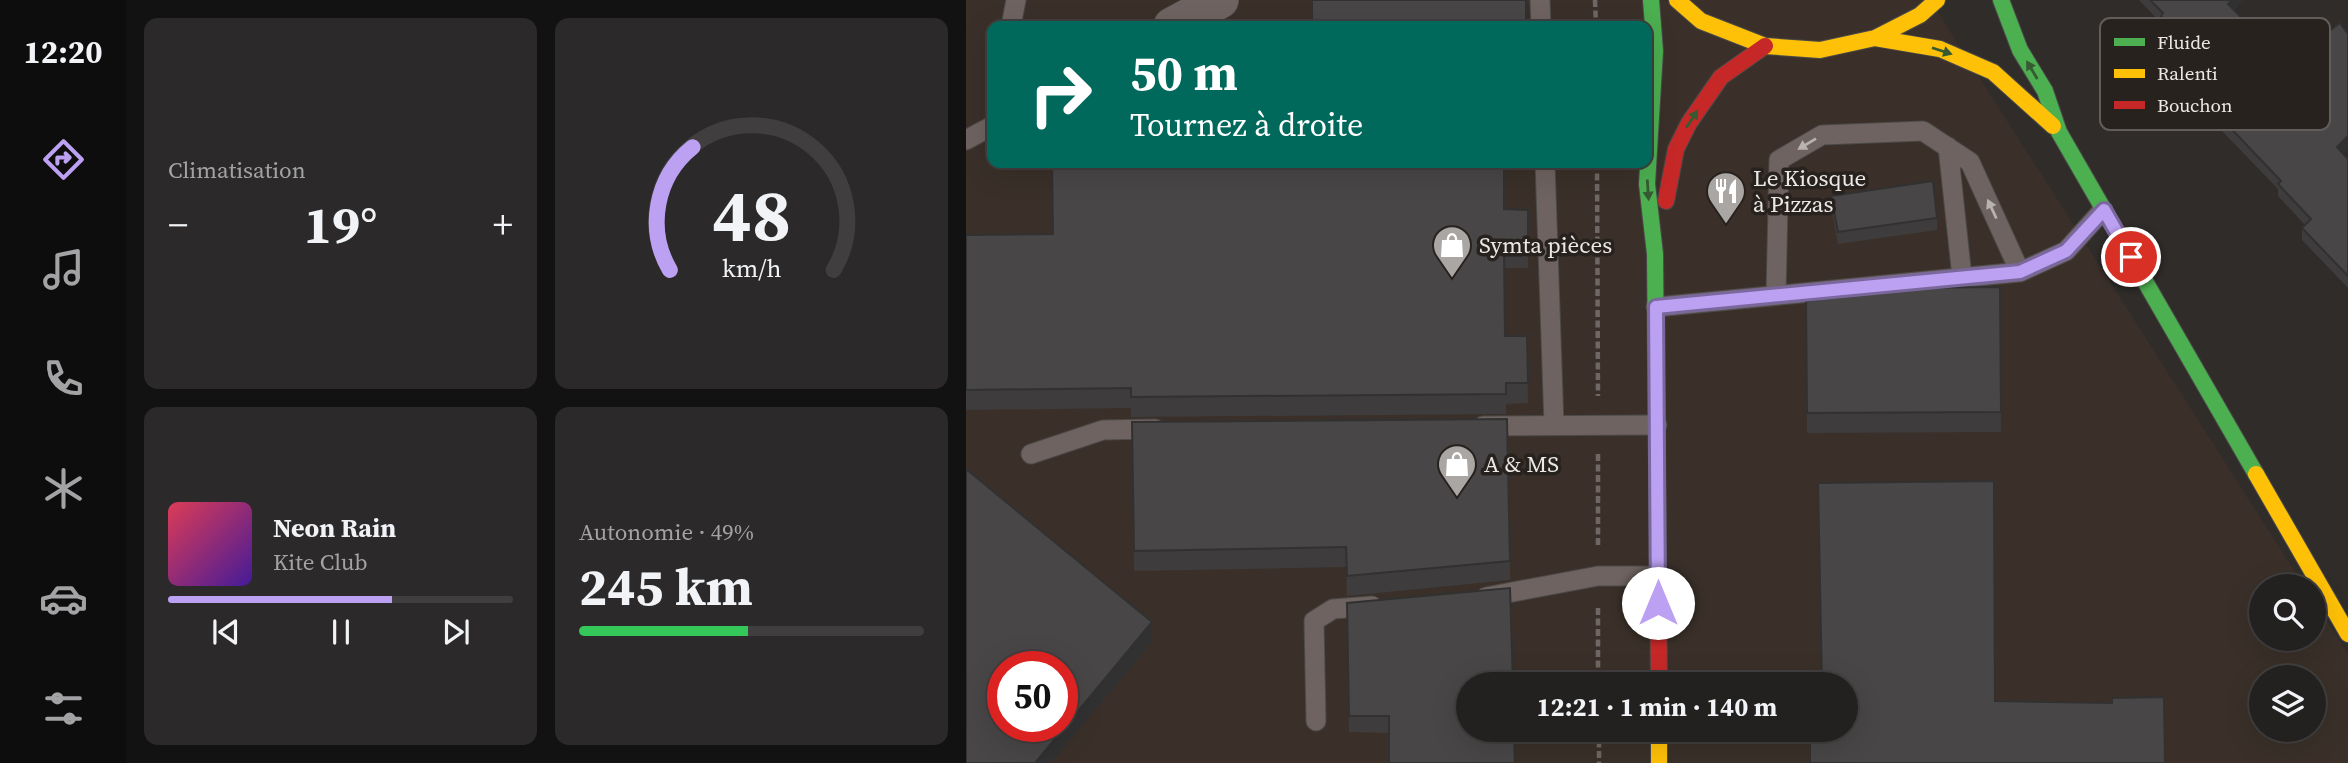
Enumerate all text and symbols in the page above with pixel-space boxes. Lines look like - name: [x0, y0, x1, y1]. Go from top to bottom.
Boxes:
- legend: [2100, 18, 2330, 130]
- text: Fluide: [2157, 29, 2211, 55]
- text: 12:20: [24, 30, 102, 74]
- text: 50 m: [1130, 39, 1238, 106]
- one-way arrow: [1931, 47, 1952, 57]
- icon: right: [1015, 49, 1106, 140]
- one-way arrow: [2026, 60, 2038, 79]
- text: Ralenti: [2157, 60, 2218, 86]
- text: Bouchon: [2157, 92, 2233, 118]
- text: Tournez à droite: [1130, 103, 1363, 147]
- one-way arrow: [1686, 109, 1699, 128]
- icon: directions: [39, 135, 88, 184]
- one-way arrow: [1797, 137, 1816, 150]
- text: Climatisation: [168, 154, 306, 186]
- place label: Le Kiosque à Pizzas: [1753, 162, 1866, 220]
- text: 48: [712, 165, 791, 264]
- restaurant icon: Le Kiosque à Pizzas: [1705, 170, 1747, 225]
- one-way arrow: [1643, 180, 1654, 202]
- text: 19°: [304, 189, 377, 260]
- text: −: [168, 199, 188, 251]
- text: +: [493, 199, 513, 251]
- one-way arrow: [1986, 199, 1997, 220]
- shop icon: Symta pièces: [1431, 224, 1473, 279]
- pin: [2101, 227, 2161, 287]
- place label: Symta pièces: [1479, 229, 1612, 261]
- icon: arrive: [2112, 238, 2150, 276]
- icon: music: [39, 245, 88, 294]
- text: km/h: [722, 250, 781, 284]
- icon: phone: [39, 354, 88, 403]
- shop icon: A & MS: [1436, 443, 1478, 498]
- place label: A & MS: [1484, 448, 1559, 480]
- icon: climate: [39, 464, 88, 513]
- text: Neon Rain: [273, 510, 396, 546]
- text: Autonomie · 49%: [579, 516, 754, 548]
- text: Kite Club: [273, 546, 368, 578]
- text: 245 km: [579, 551, 753, 622]
- position arrow: [1621, 566, 1695, 640]
- icon: car: [39, 574, 88, 623]
- map controls: [2249, 574, 2326, 742]
- button: search: [2249, 574, 2326, 651]
- icon: previous: [207, 613, 245, 651]
- icon: pause: [322, 613, 360, 651]
- icon: next: [437, 613, 475, 651]
- speed limit sign: 50: [987, 651, 1078, 742]
- button: layers: [2249, 665, 2326, 742]
- icon: filters: [39, 684, 88, 733]
- text: 12:21 · 1 min · 140 m: [1537, 689, 1777, 725]

